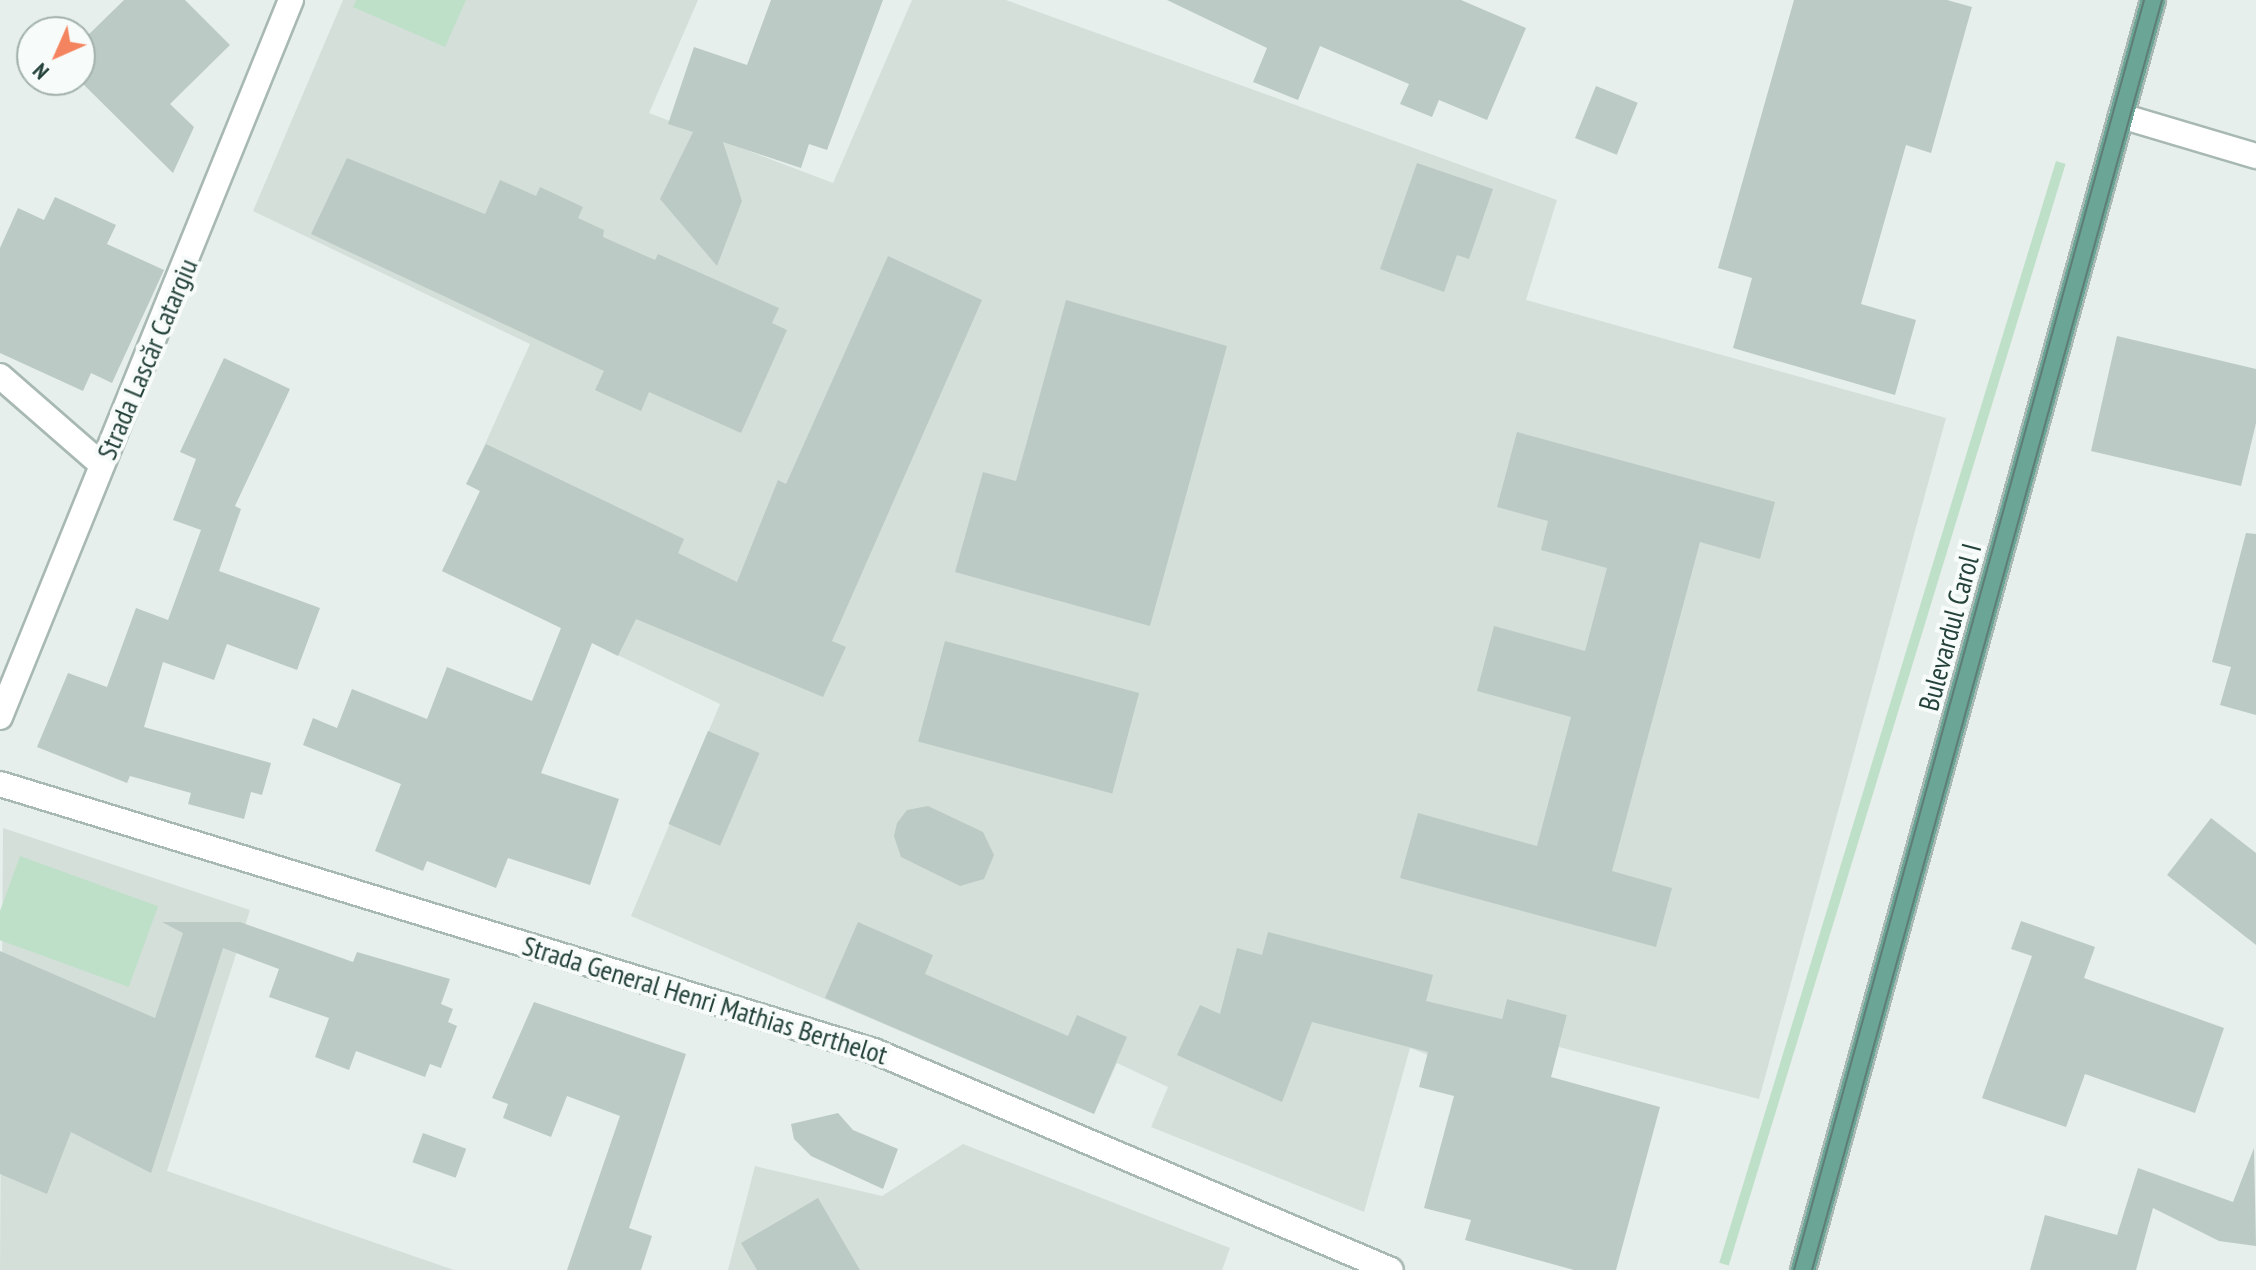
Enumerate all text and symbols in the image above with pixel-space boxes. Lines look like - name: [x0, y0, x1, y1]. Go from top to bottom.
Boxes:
- north arrow: [16, 16, 96, 96]
- text: N: [26, 57, 55, 86]
- street label: Strada Lascăr Catargiu: [90, 253, 204, 465]
- street label: Bulevardul Carol I: [1912, 540, 1988, 714]
- street label: Strada General Henri Mathias Berthelot: [519, 928, 891, 1072]

